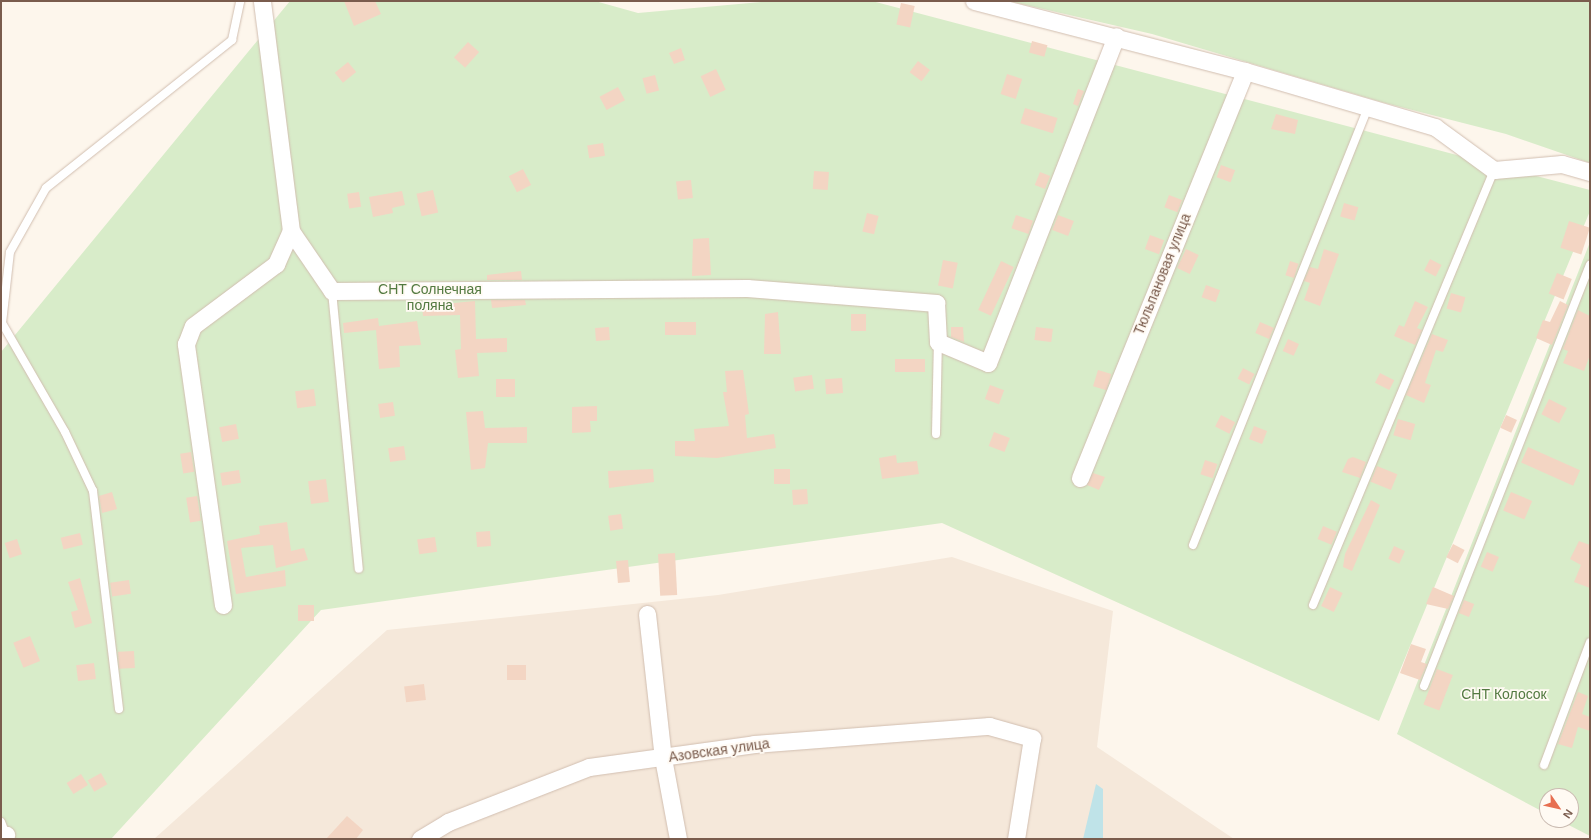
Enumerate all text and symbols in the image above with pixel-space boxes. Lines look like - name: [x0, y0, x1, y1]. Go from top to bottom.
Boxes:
- street label: Тюльпановая улица: [1130, 211, 1194, 337]
- park label: СНТ Солнечная поляна: [378, 281, 482, 314]
- park label: СНТ Колосок: [1461, 686, 1547, 702]
- street label: Азовская улица: [667, 735, 771, 765]
- north arrow: [1539, 788, 1579, 828]
- text: N: [1561, 807, 1575, 821]

